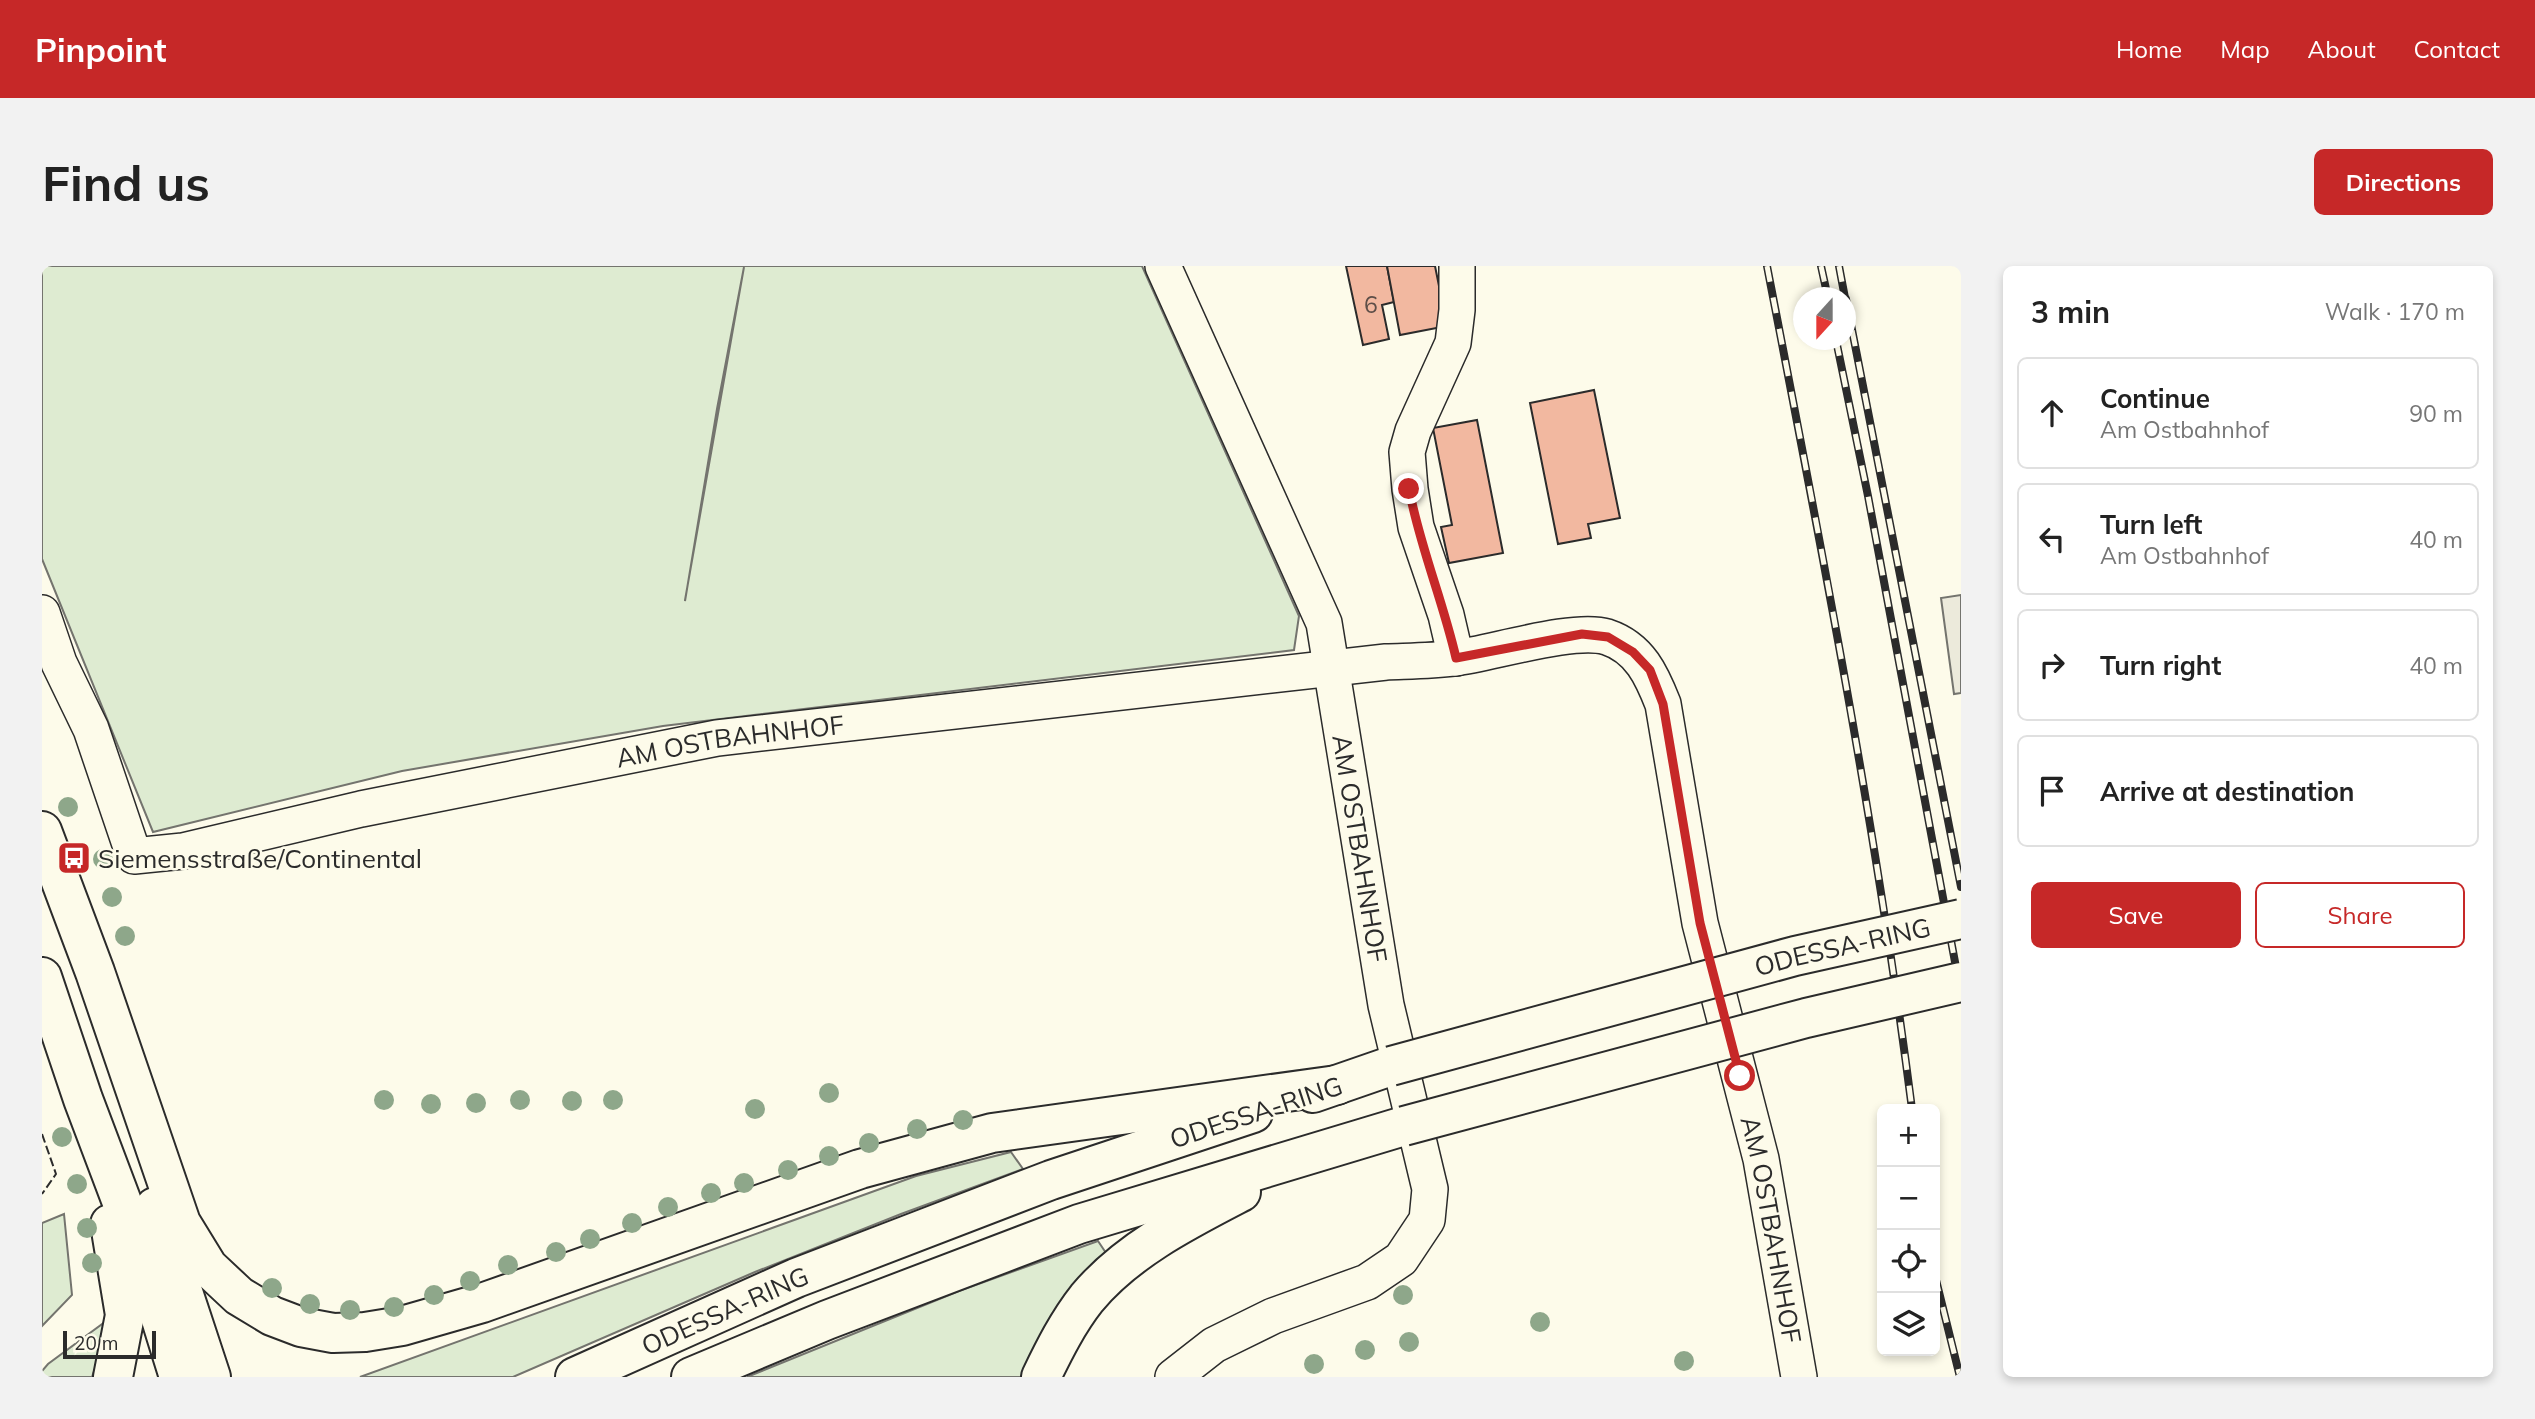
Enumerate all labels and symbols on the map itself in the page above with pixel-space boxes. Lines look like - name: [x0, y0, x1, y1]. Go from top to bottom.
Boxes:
- north arrow: [1793, 287, 1856, 350]
- house number: 6: [1364, 290, 1378, 319]
- route end: [1393, 473, 1424, 504]
- street label: AM OSTBAHNHOF: [613, 707, 846, 774]
- street label: AM OSTBAHNHOF: [1326, 732, 1395, 965]
- bus stop icon: Siemensstraße/Continental: [55, 839, 93, 877]
- place label: Siemensstraße/Continental: [98, 842, 422, 875]
- street label: ODESSA-RING: [1750, 910, 1934, 983]
- route start: [1724, 1060, 1755, 1091]
- street label: ODESSA-RING: [1165, 1069, 1347, 1155]
- street label: AM OSTBAHNHOF: [1734, 1112, 1809, 1346]
- street label: ODESSA-RING: [636, 1258, 813, 1362]
- scale bar: [63, 1328, 156, 1360]

